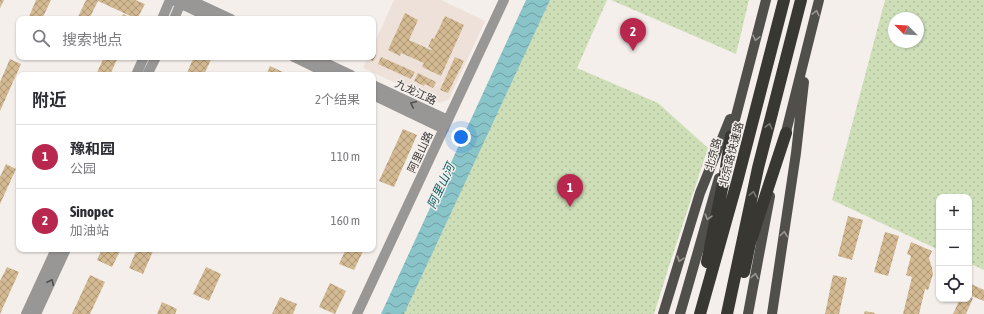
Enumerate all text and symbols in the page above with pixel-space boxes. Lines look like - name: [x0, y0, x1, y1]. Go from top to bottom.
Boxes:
- one-way arrow: [811, 9, 819, 16]
- north arrow: [888, 12, 924, 48]
- search box: [16, 16, 376, 60]
- pin: 2: [620, 18, 646, 51]
- icon: search: [30, 27, 52, 49]
- text: 搜索地点: [62, 31, 122, 48]
- one-way arrow: [753, 35, 761, 41]
- street label: 九龙江路: [394, 77, 438, 107]
- text: 附近: [32, 90, 66, 110]
- text: 2个结果: [315, 92, 360, 107]
- one-way arrow: [409, 101, 417, 109]
- street label: 北京路快速路: [717, 121, 745, 187]
- one-way arrow: [764, 123, 773, 130]
- your location: [451, 127, 471, 147]
- street label: 阿里山路: [405, 130, 435, 174]
- street label: 北京路: [703, 136, 723, 172]
- text: 豫和园: [70, 140, 115, 157]
- text: 1: [42, 149, 48, 164]
- text: 110 m: [331, 149, 360, 164]
- water label: 阿里山河: [425, 159, 458, 211]
- text: 公园: [70, 161, 96, 176]
- pin: 1: [557, 174, 583, 207]
- one-way arrow: [748, 191, 756, 197]
- map controls: [936, 194, 972, 302]
- button: +: [936, 194, 972, 230]
- text: Sinopec: [70, 203, 113, 220]
- text: 2: [42, 213, 48, 228]
- text: 160 m: [331, 213, 360, 228]
- one-way arrow: [704, 214, 713, 221]
- text: 加油站: [70, 223, 109, 238]
- button: −: [936, 230, 972, 266]
- one-way arrow: [779, 231, 788, 237]
- one-way arrow: [676, 255, 685, 262]
- button: locate: [936, 266, 972, 302]
- one-way arrow: [750, 273, 759, 279]
- one-way arrow: [46, 278, 54, 286]

